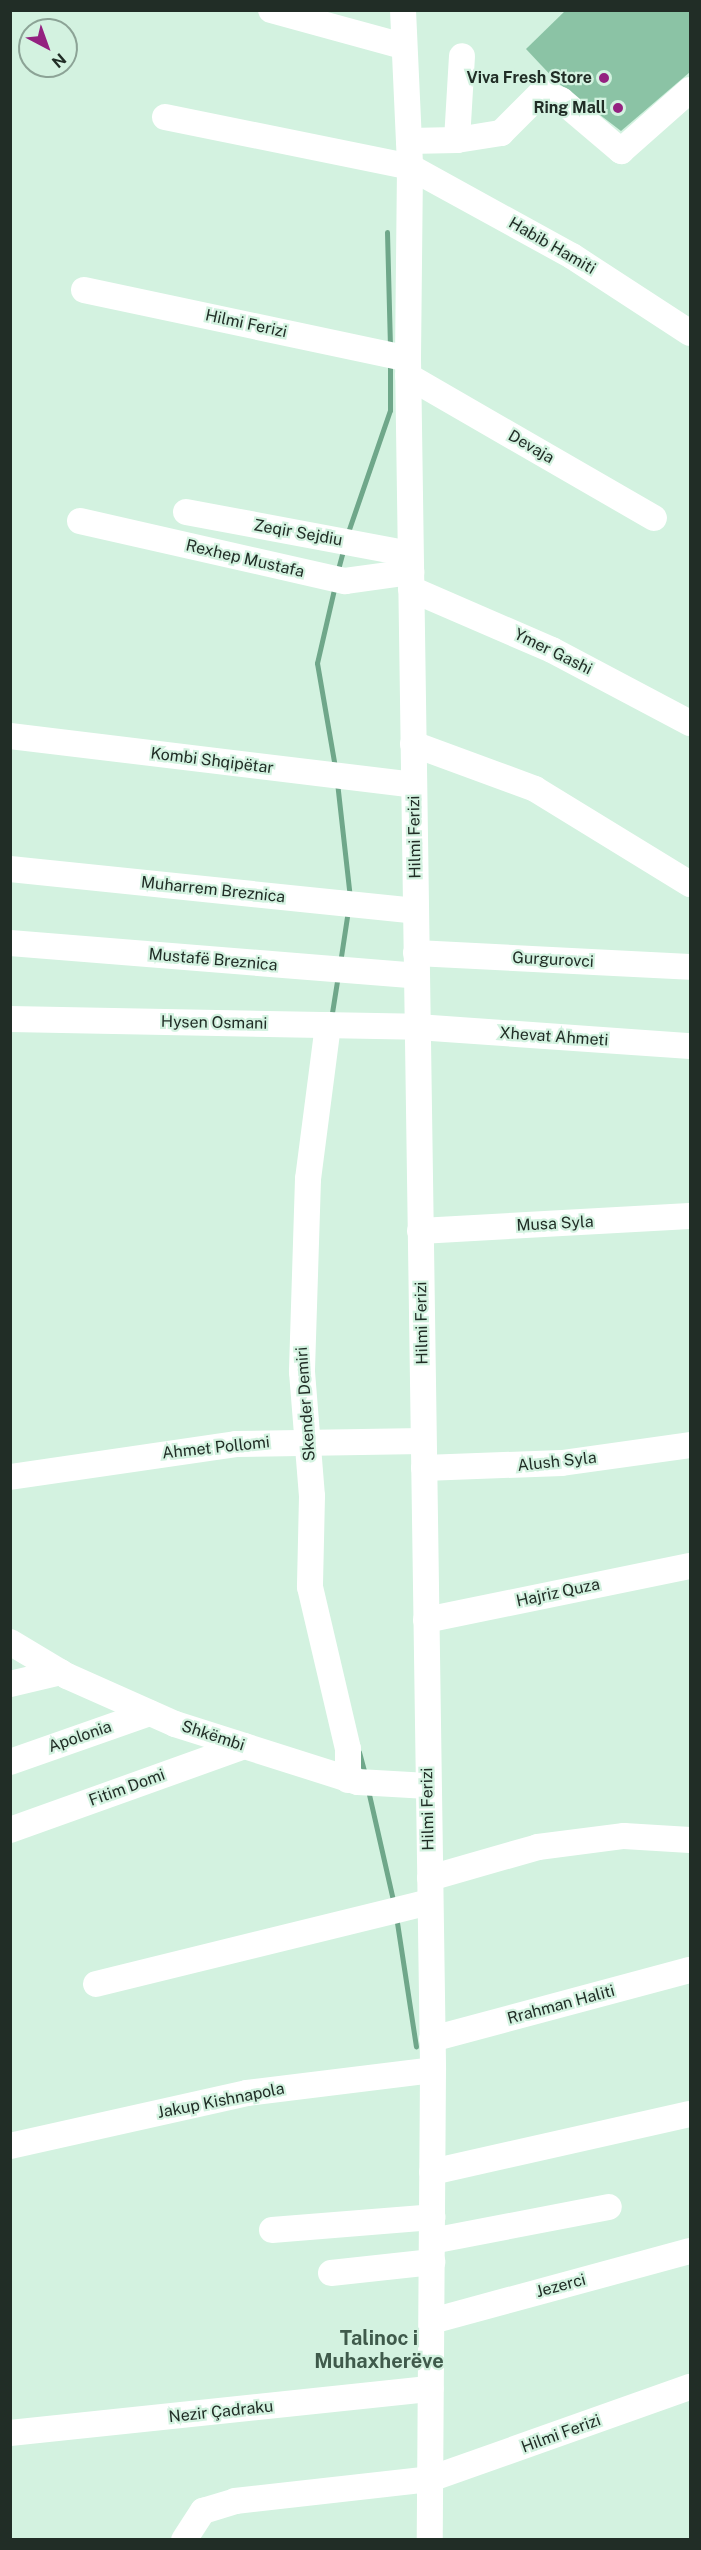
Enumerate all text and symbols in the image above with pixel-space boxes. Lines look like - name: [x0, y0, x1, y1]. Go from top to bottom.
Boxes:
- north arrow: [18, 18, 78, 78]
- text: N: [48, 49, 70, 72]
- place label: Viva Fresh Store: [466, 68, 592, 88]
- marker: Viva Fresh Store: [597, 71, 611, 85]
- place label: Ring Mall: [533, 98, 606, 118]
- marker: Ring Mall: [611, 101, 625, 115]
- street label: Habib Hamiti: [505, 213, 599, 279]
- street label: Hilmi Ferizi: [203, 306, 289, 342]
- street label: Devaja: [505, 426, 557, 468]
- street label: Zeqir Sejdiu: [252, 516, 344, 550]
- street label: Rexhep Mustafa: [184, 536, 306, 582]
- street label: Ymer Gashi: [511, 625, 595, 679]
- street label: Kombi Shqipëtar: [149, 744, 275, 778]
- street label: Hilmi Ferizi: [405, 795, 425, 879]
- street label: Muharrem Breznica: [140, 873, 286, 907]
- street label: Mustafë Breznica: [148, 945, 278, 975]
- street label: Gurgurovci: [512, 948, 594, 972]
- street label: Hysen Osmani: [161, 1012, 267, 1034]
- street label: Xhevat Ahmeti: [499, 1024, 609, 1050]
- street label: Musa Syla: [516, 1212, 594, 1236]
- street label: Hilmi Ferizi: [412, 1281, 432, 1365]
- street label: Skender Demiri: [292, 1346, 320, 1462]
- street label: Ahmet Pollomi: [161, 1433, 271, 1463]
- street label: Alush Syla: [516, 1448, 598, 1476]
- street label: Hajriz Quza: [514, 1575, 602, 1611]
- street label: Apolonia: [46, 1717, 114, 1757]
- street label: Shkëmbi: [179, 1717, 247, 1755]
- street label: Fitim Domi: [86, 1765, 168, 1811]
- street label: Hilmi Ferizi: [418, 1767, 438, 1851]
- street label: Rrahman Haliti: [505, 1981, 617, 2029]
- street label: Jakup Kishnapola: [156, 2079, 286, 2123]
- street label: Jezerci: [534, 2270, 588, 2302]
- district label: Talinoc i Muhaxherëve: [314, 2326, 444, 2373]
- street label: Nezir Çadraku: [168, 2397, 274, 2427]
- street label: Hilmi Ferizi: [519, 2411, 603, 2457]

